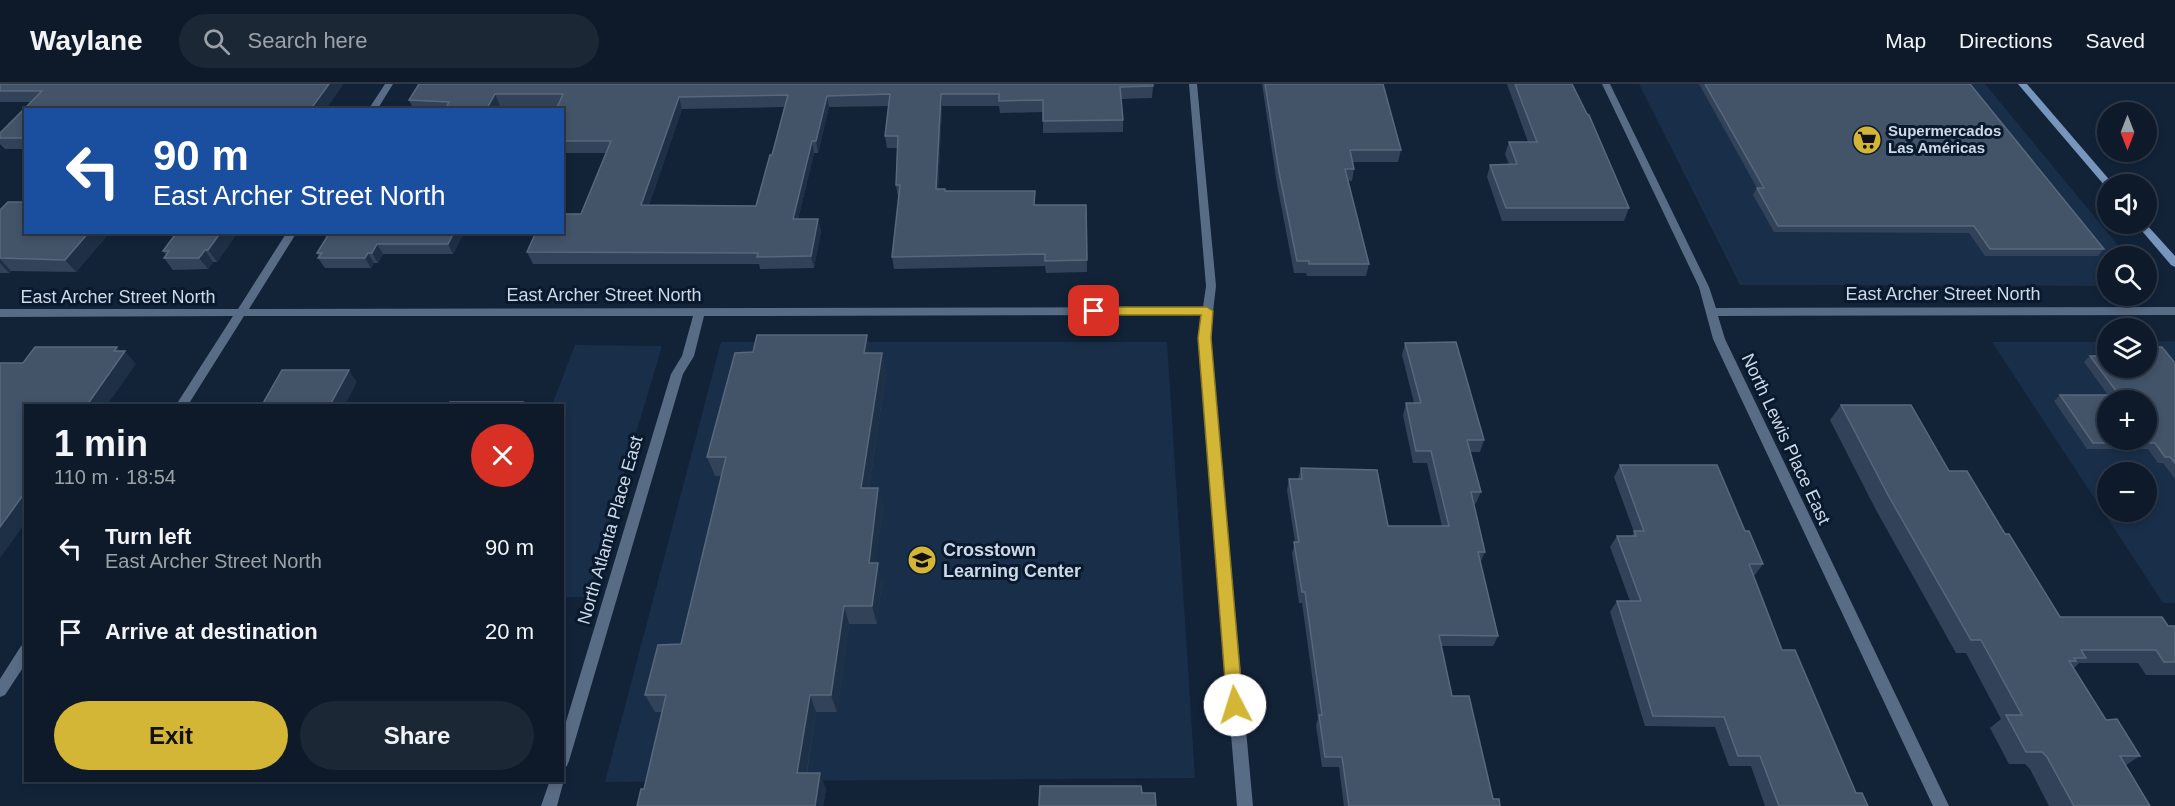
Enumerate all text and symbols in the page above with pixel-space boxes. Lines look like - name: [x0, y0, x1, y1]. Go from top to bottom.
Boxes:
- search box: [179, 14, 599, 68]
- text: Waylane: [30, 25, 143, 56]
- icon: search: [200, 25, 233, 58]
- text: Search here: [248, 28, 367, 53]
- text: Map: [1885, 29, 1926, 52]
- text: Directions: [1959, 29, 2052, 52]
- text: Saved: [2085, 29, 2145, 52]
- north arrow: [2097, 102, 2157, 162]
- map controls: [2097, 102, 2157, 522]
- place label: Supermercados Las Américas: [1888, 122, 2001, 156]
- supermarket icon: Supermercados Las Américas: [1851, 124, 1883, 156]
- icon: left: [54, 132, 132, 210]
- text: 90 m: [153, 132, 249, 179]
- button: sound: [2097, 174, 2157, 234]
- text: East Archer Street North: [153, 181, 446, 211]
- button: search: [2097, 246, 2157, 306]
- street label: East Archer Street North: [1845, 284, 2041, 304]
- street label: East Archer Street North: [506, 285, 702, 305]
- pin: [1068, 285, 1119, 336]
- street label: East Archer Street North: [20, 287, 216, 307]
- icon: arrive: [1077, 294, 1110, 327]
- button: layers: [2097, 318, 2157, 378]
- street label: North Lewis Place East: [1738, 350, 1834, 528]
- button: +: [2097, 390, 2157, 450]
- text: 1 min: [54, 423, 148, 464]
- button: close: [471, 424, 534, 487]
- street label: North Atlanta Place East: [573, 433, 647, 627]
- button: −: [2097, 462, 2157, 522]
- text: 110 m · 18:54: [54, 466, 176, 488]
- text: Turn left: [105, 524, 191, 549]
- icon: left: [54, 532, 87, 565]
- text: 90 m: [485, 535, 534, 560]
- place label: Crosstown Learning Center: [943, 540, 1081, 581]
- school or university icon: Crosstown Learning Center: [906, 544, 938, 576]
- text: East Archer Street North: [105, 550, 322, 572]
- icon: arrive: [54, 616, 87, 649]
- text: Arrive at destination: [105, 619, 318, 644]
- text: 20 m: [485, 619, 534, 644]
- position arrow: [1203, 673, 1267, 737]
- button: Exit: [54, 701, 288, 770]
- button: Share: [300, 701, 534, 770]

